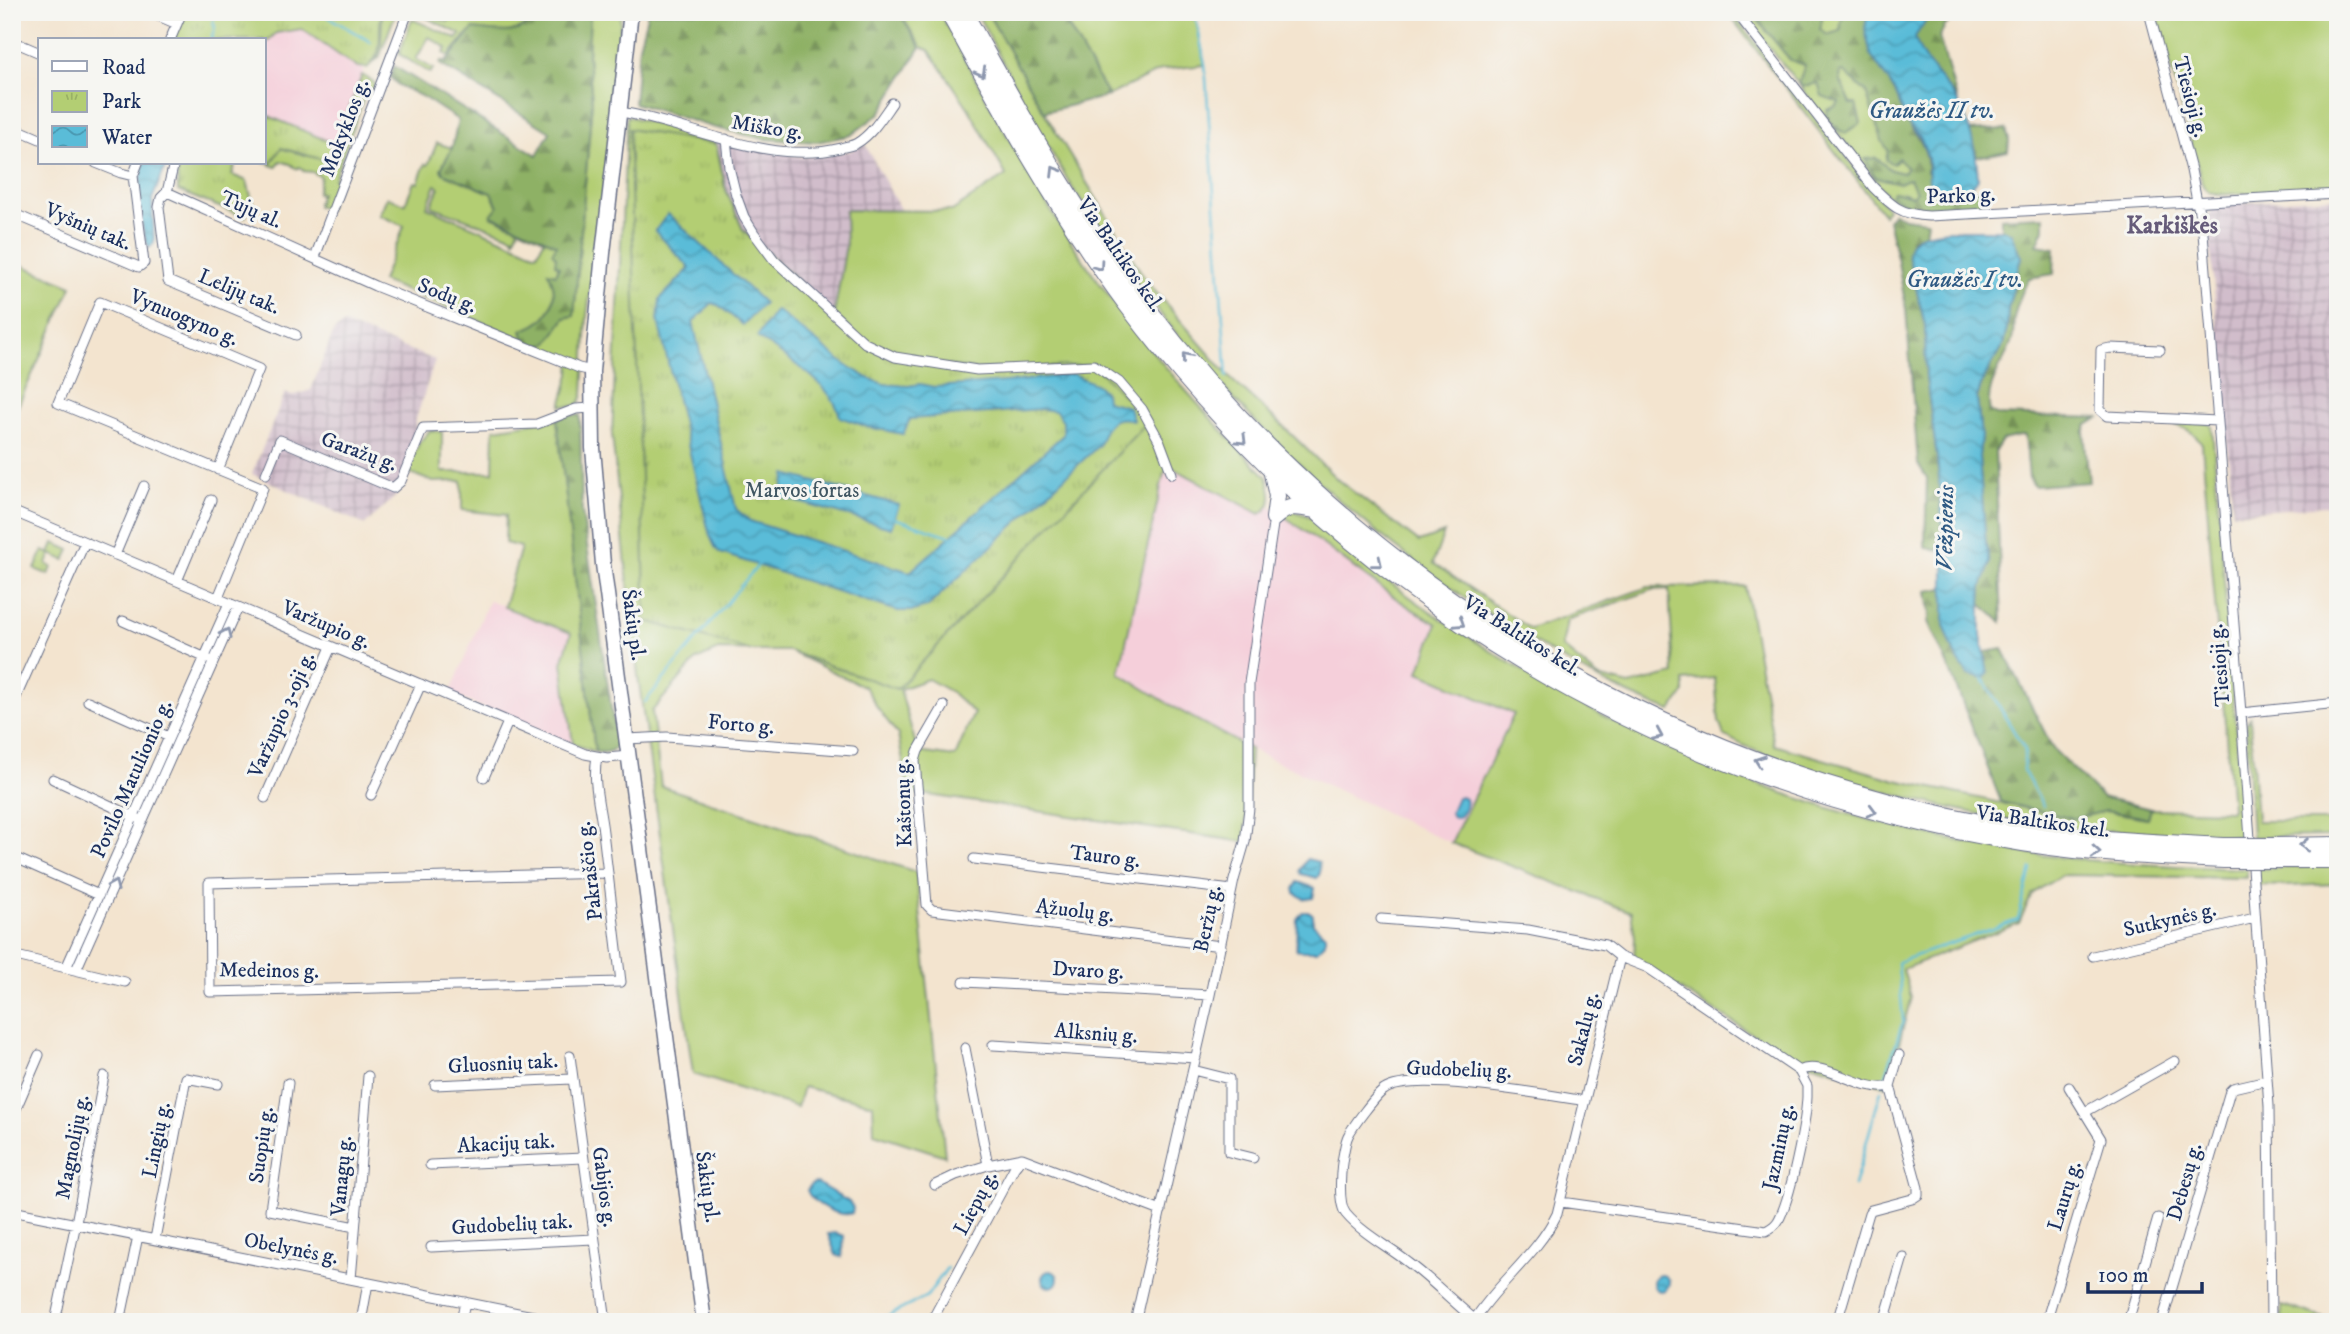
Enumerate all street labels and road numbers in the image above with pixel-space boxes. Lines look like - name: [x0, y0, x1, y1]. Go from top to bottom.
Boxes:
- street label: Tiesioji g.: [2167, 54, 2213, 140]
- street label: Mokyklos g.: [314, 75, 376, 181]
- street label: Miško g.: [730, 110, 804, 146]
- street label: Parko g.: [1926, 182, 1996, 210]
- street label: Tujų al.: [216, 185, 286, 235]
- street label: Via Baltikos kel.: [1070, 192, 1169, 318]
- street label: Vyšnių tak.: [40, 197, 135, 257]
- street label: Lelijų tak.: [194, 263, 284, 321]
- street label: Sodų g.: [414, 272, 480, 320]
- street label: Vynuogyno g.: [125, 283, 242, 352]
- street label: Garažų g.: [317, 426, 401, 478]
- street label: Šakių pl.: [615, 587, 653, 663]
- street label: Via Baltikos kel.: [1457, 589, 1586, 683]
- street label: Varžupio g.: [277, 594, 374, 655]
- street label: Tiesioji g.: [2203, 623, 2237, 707]
- street label: Varžupio 3-oji g.: [242, 648, 321, 783]
- street label: Povilo Matulionio g.: [85, 696, 179, 862]
- street label: Forto g.: [707, 709, 775, 741]
- street label: Kaštonų g.: [889, 758, 919, 848]
- street label: Via Baltikos kel.: [1974, 800, 2112, 844]
- street label: Pakraščio g.: [571, 820, 609, 922]
- street label: Tauro g.: [1068, 840, 1142, 874]
- street label: Beržų g.: [1188, 883, 1228, 955]
- street label: Ąžuolų g.: [1034, 893, 1116, 929]
- street label: Sutkynės g.: [2121, 897, 2219, 943]
- street label: Dvaro g.: [1052, 956, 1124, 986]
- street label: Medeinos g.: [219, 957, 319, 985]
- street label: Sakalų g.: [1562, 989, 1606, 1069]
- street label: Alksnių g.: [1054, 1018, 1138, 1050]
- street label: Gluosnių tak.: [447, 1048, 559, 1080]
- street label: Gudobelių g.: [1406, 1055, 1512, 1085]
- street label: Magnolijų g.: [50, 1092, 96, 1201]
- street label: Lingių g.: [137, 1100, 177, 1180]
- street label: Jazminų g.: [1757, 1101, 1801, 1195]
- street label: Suopių g.: [244, 1105, 280, 1185]
- street label: Akacijų tak.: [456, 1128, 556, 1160]
- street label: Vanagų g.: [325, 1135, 358, 1218]
- street label: Debesų g.: [2162, 1140, 2208, 1224]
- street label: Gabijos g.: [586, 1145, 623, 1229]
- street label: Šakių pl.: [689, 1149, 727, 1225]
- street label: Laurų g.: [2042, 1158, 2088, 1234]
- street label: Liepų g.: [948, 1166, 1004, 1240]
- street label: Gudobelių tak.: [451, 1209, 573, 1241]
- street label: Obelynės g.: [242, 1227, 340, 1271]

